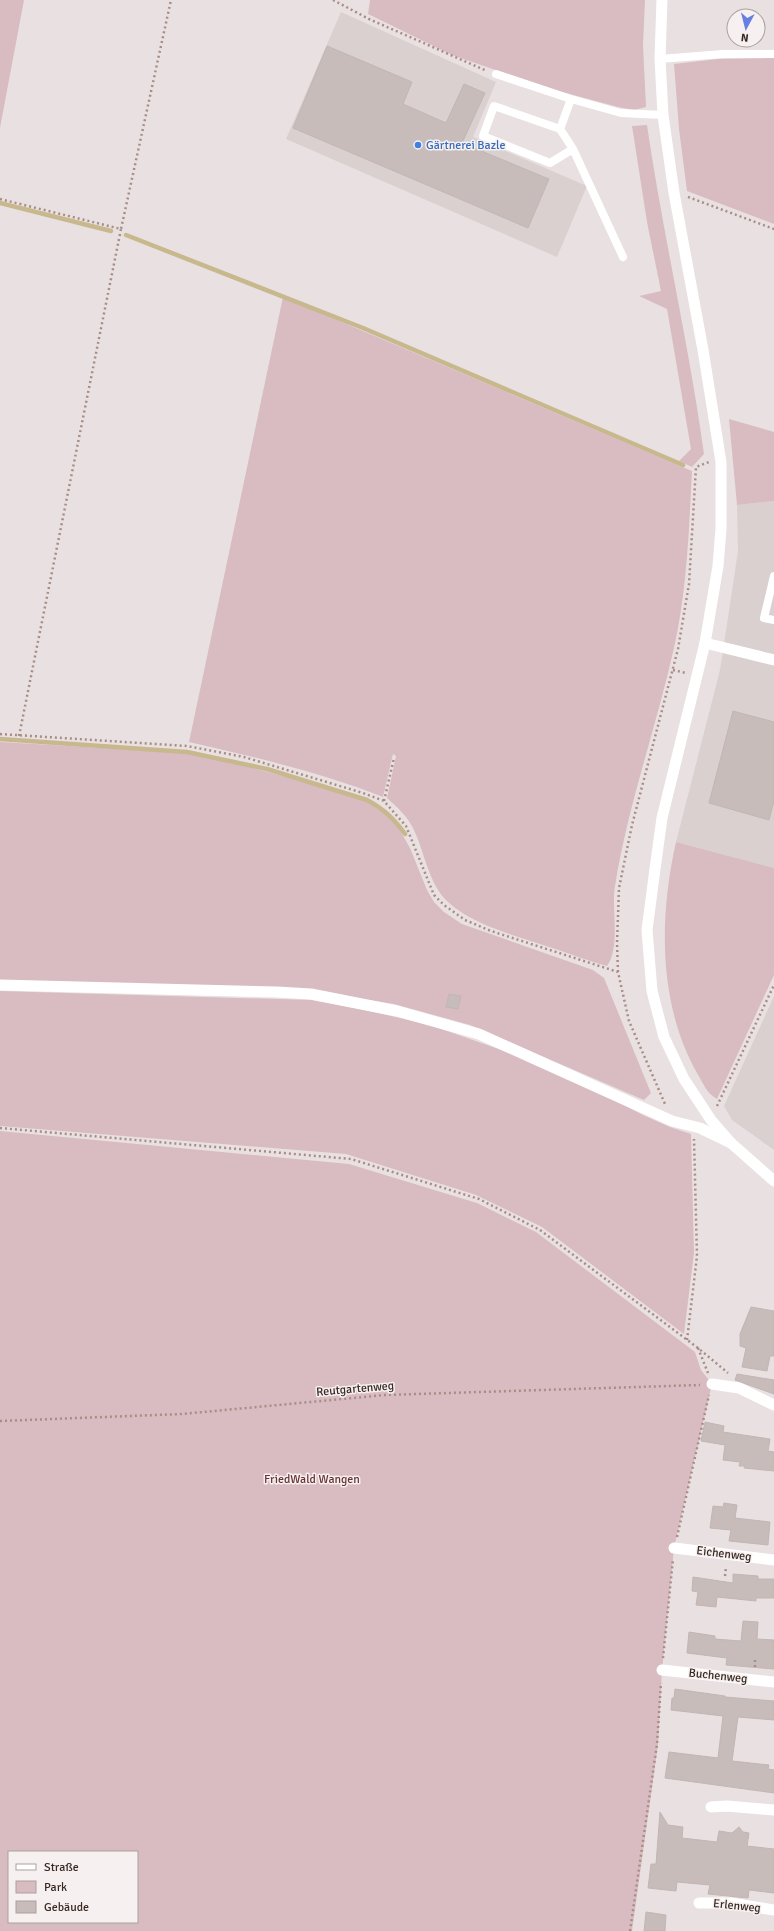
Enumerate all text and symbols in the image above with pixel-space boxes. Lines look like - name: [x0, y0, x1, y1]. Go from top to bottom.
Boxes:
- north arrow: [726, 8, 766, 48]
- text: N: [740, 31, 749, 44]
- place label: Gärtnerei Bazle: [426, 138, 505, 153]
- marker: Gärtnerei Bazle: [413, 140, 423, 150]
- street label: Reutgartenweg: [315, 1378, 395, 1400]
- park label: FriedWald Wangen: [264, 1472, 360, 1487]
- street label: Eichenweg: [696, 1543, 752, 1565]
- street label: Buchenweg: [688, 1665, 748, 1687]
- legend: [8, 1851, 138, 1923]
- text: Straße: [44, 1860, 79, 1875]
- text: Park: [44, 1880, 67, 1895]
- street label: Erlenweg: [712, 1896, 762, 1916]
- text: Gebäude: [44, 1900, 89, 1915]

